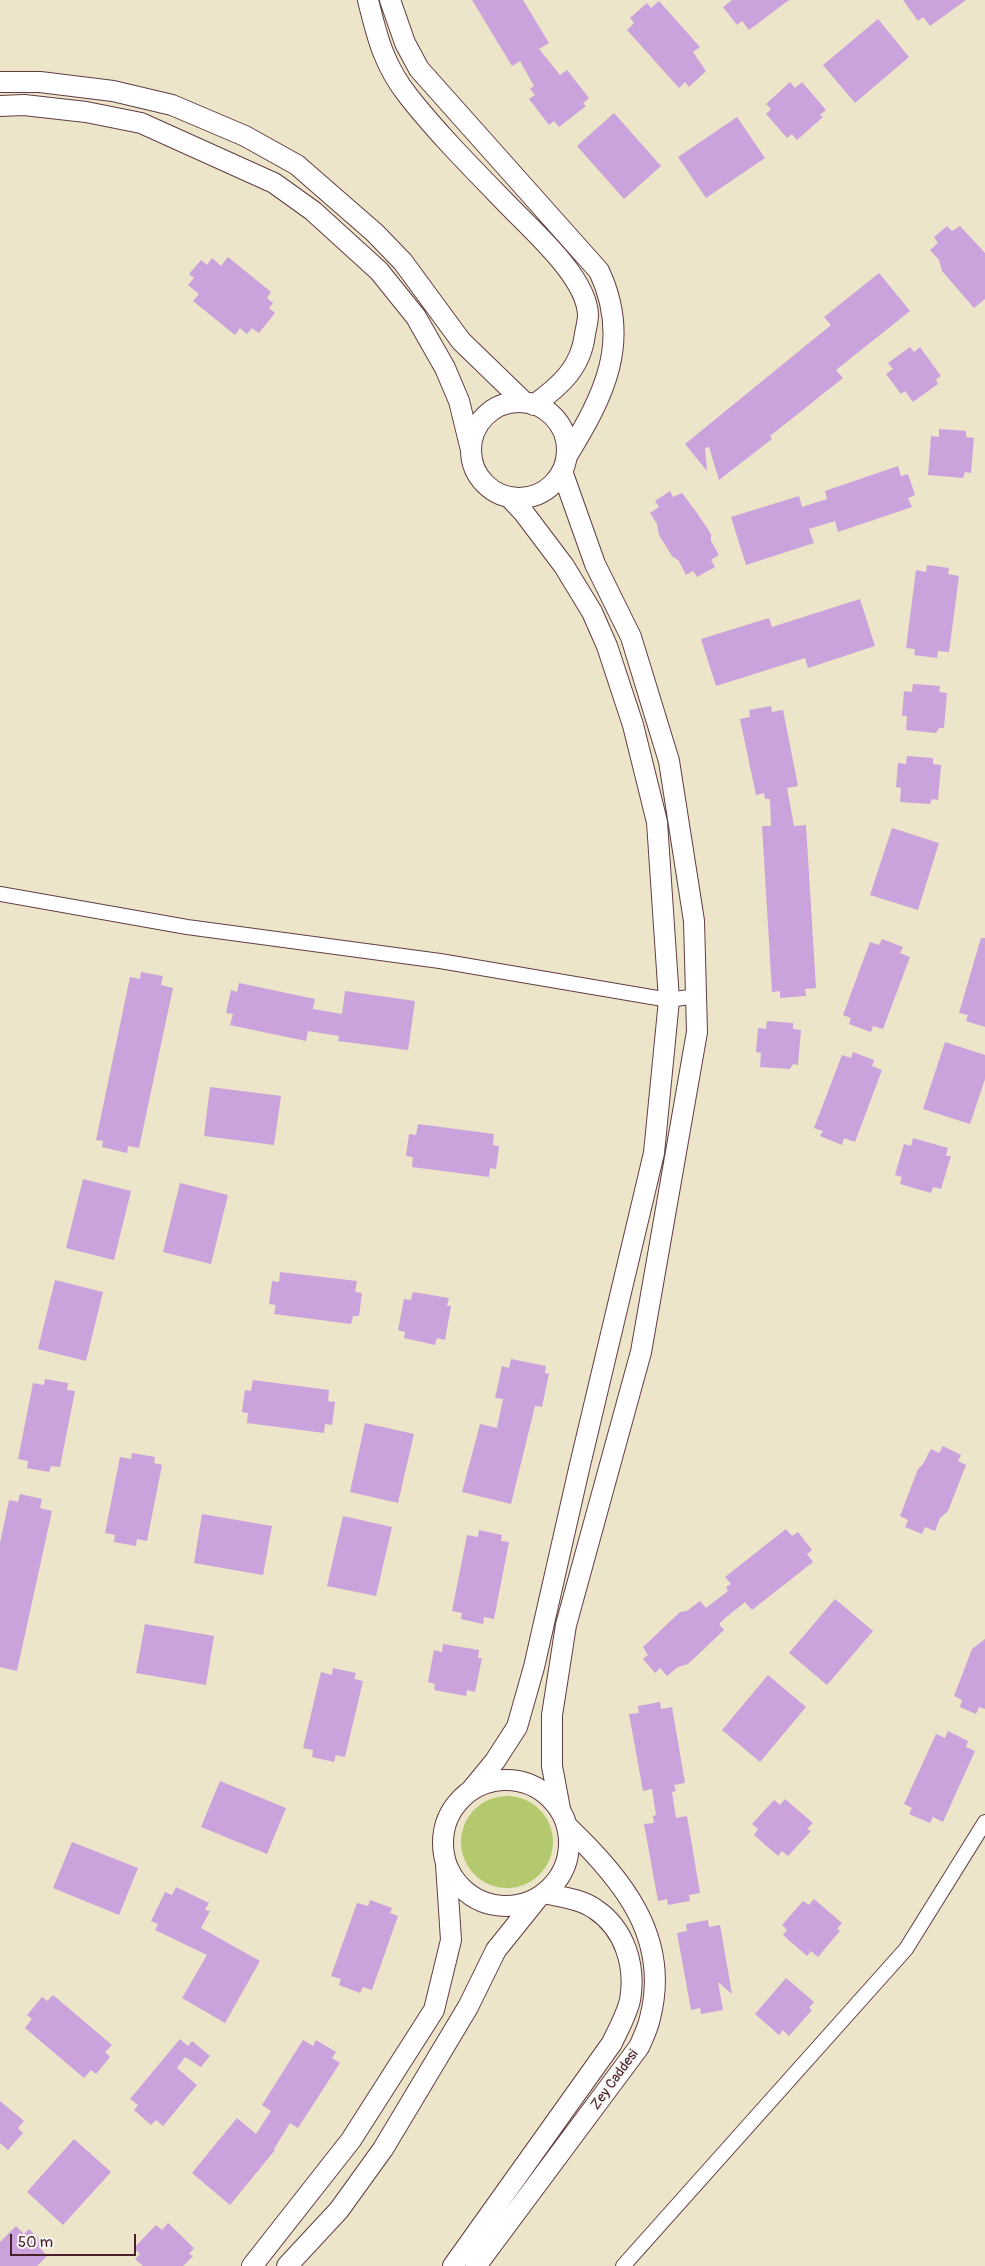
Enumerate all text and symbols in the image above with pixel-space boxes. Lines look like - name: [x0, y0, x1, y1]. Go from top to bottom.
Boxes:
- street label: Zey Caddesi: [588, 2047, 642, 2113]
- scale bar: [12, 2224, 139, 2256]
- text: 50 m: [18, 2233, 53, 2252]

